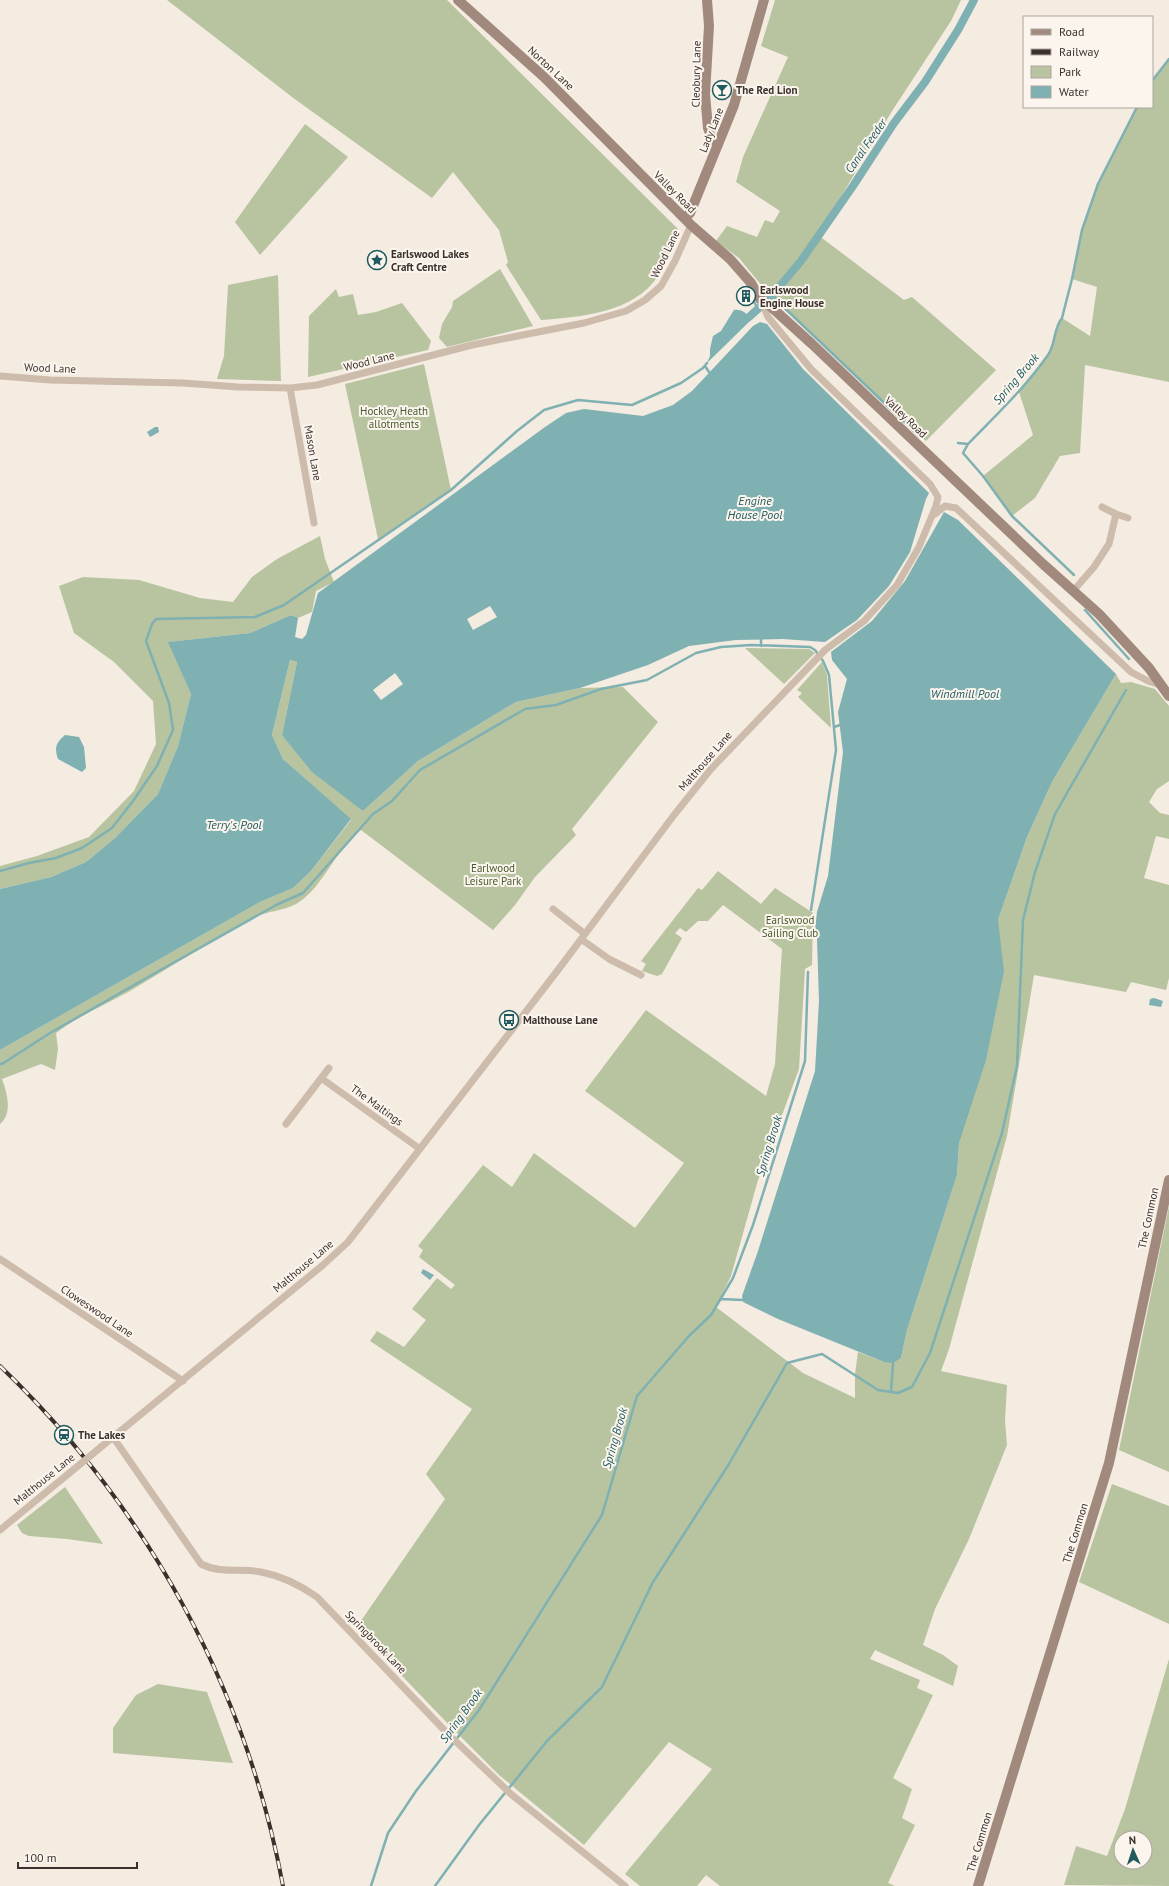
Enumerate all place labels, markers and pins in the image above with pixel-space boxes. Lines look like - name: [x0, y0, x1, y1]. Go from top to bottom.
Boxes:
- bar icon: The Red Lion: [711, 79, 733, 101]
- place label: The Red Lion: [736, 83, 798, 97]
- place label: Earlswood Lakes Craft Centre: [391, 247, 469, 274]
- place icon: Earlswood Lakes Craft Centre: [366, 249, 388, 271]
- place label: Earlswood Engine House: [760, 283, 825, 310]
- building icon: Earlswood Engine House: [735, 285, 757, 307]
- bus stop icon: Malthouse Lane: [498, 1009, 520, 1031]
- place label: Malthouse Lane: [523, 1013, 598, 1027]
- station icon: The Lakes: [53, 1424, 75, 1446]
- place label: The Lakes: [78, 1428, 126, 1442]

